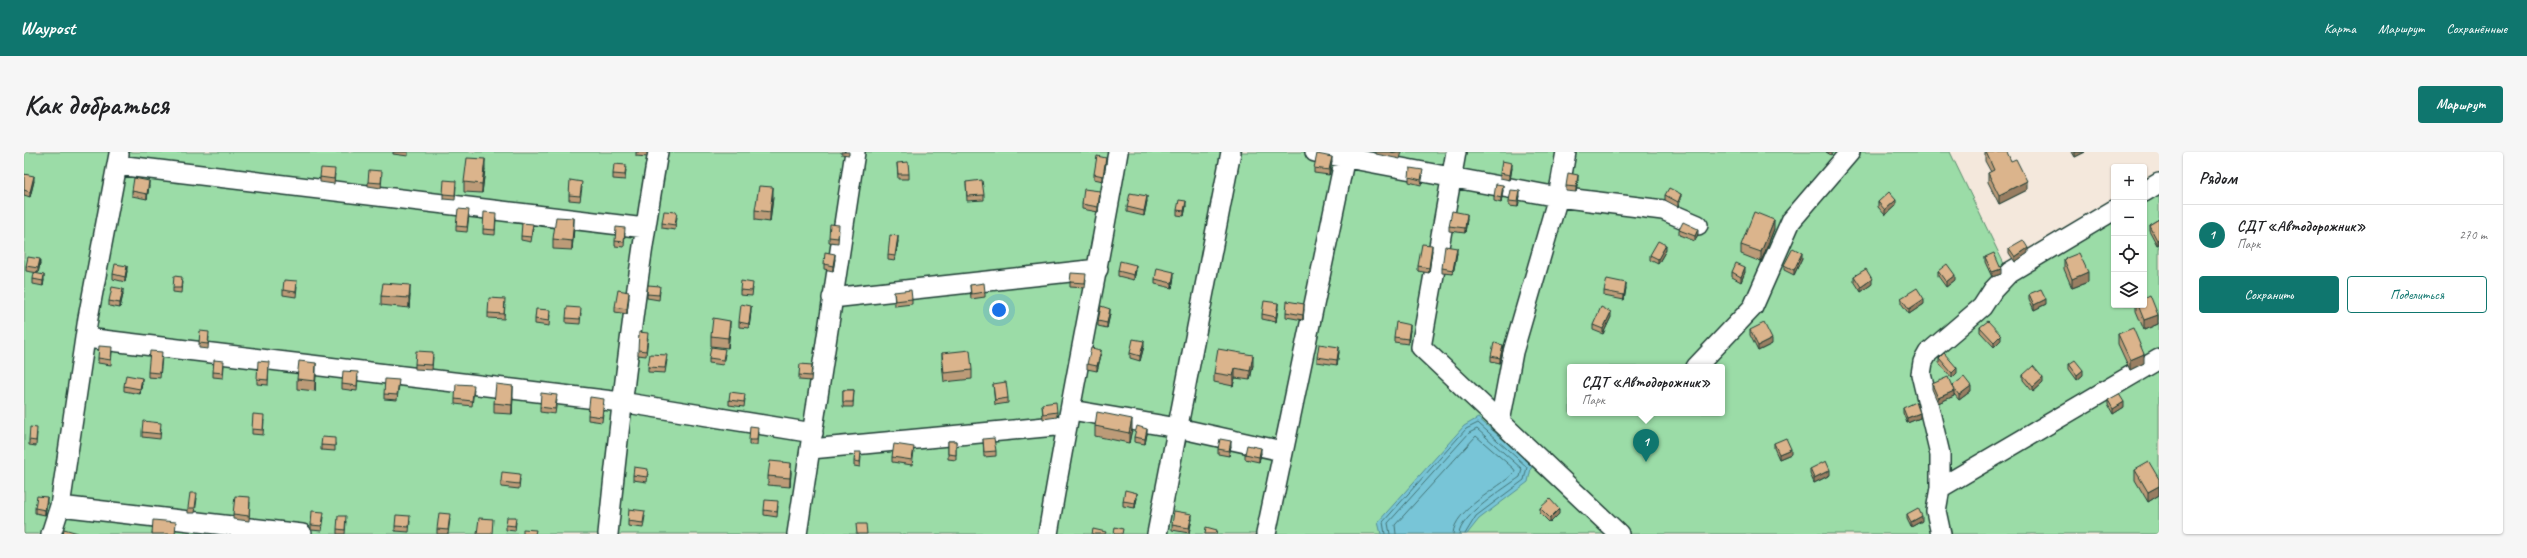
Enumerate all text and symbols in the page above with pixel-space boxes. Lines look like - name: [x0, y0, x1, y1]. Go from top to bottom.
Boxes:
- text: Waypost: [20, 16, 75, 40]
- text: Карта: [2324, 20, 2356, 37]
- text: Маршрут: [2378, 20, 2424, 37]
- text: Сохранённые: [2446, 20, 2507, 37]
- button: Маршрут: [2418, 86, 2503, 123]
- text: Как добраться: [24, 87, 169, 122]
- map controls: [2111, 164, 2147, 308]
- button: +: [2111, 164, 2147, 200]
- text: Рядом: [2199, 168, 2237, 189]
- button: −: [2111, 200, 2147, 236]
- text: СДТ «Автодорожник»: [2237, 217, 2366, 236]
- text: 1: [2209, 227, 2215, 243]
- text: 270 m: [2459, 227, 2487, 243]
- button: locate: [2111, 236, 2147, 272]
- text: Парк: [2237, 236, 2260, 252]
- button: layers: [2111, 272, 2147, 308]
- button: Сохранить: [2199, 276, 2339, 313]
- button: Поделиться: [2347, 276, 2487, 313]
- your location: [989, 300, 1009, 320]
- popup: [1567, 364, 1725, 416]
- text: СДТ «Автодорожник»: [1582, 373, 1710, 392]
- text: Парк: [1582, 392, 1605, 408]
- pin: 1: [1633, 429, 1659, 462]

